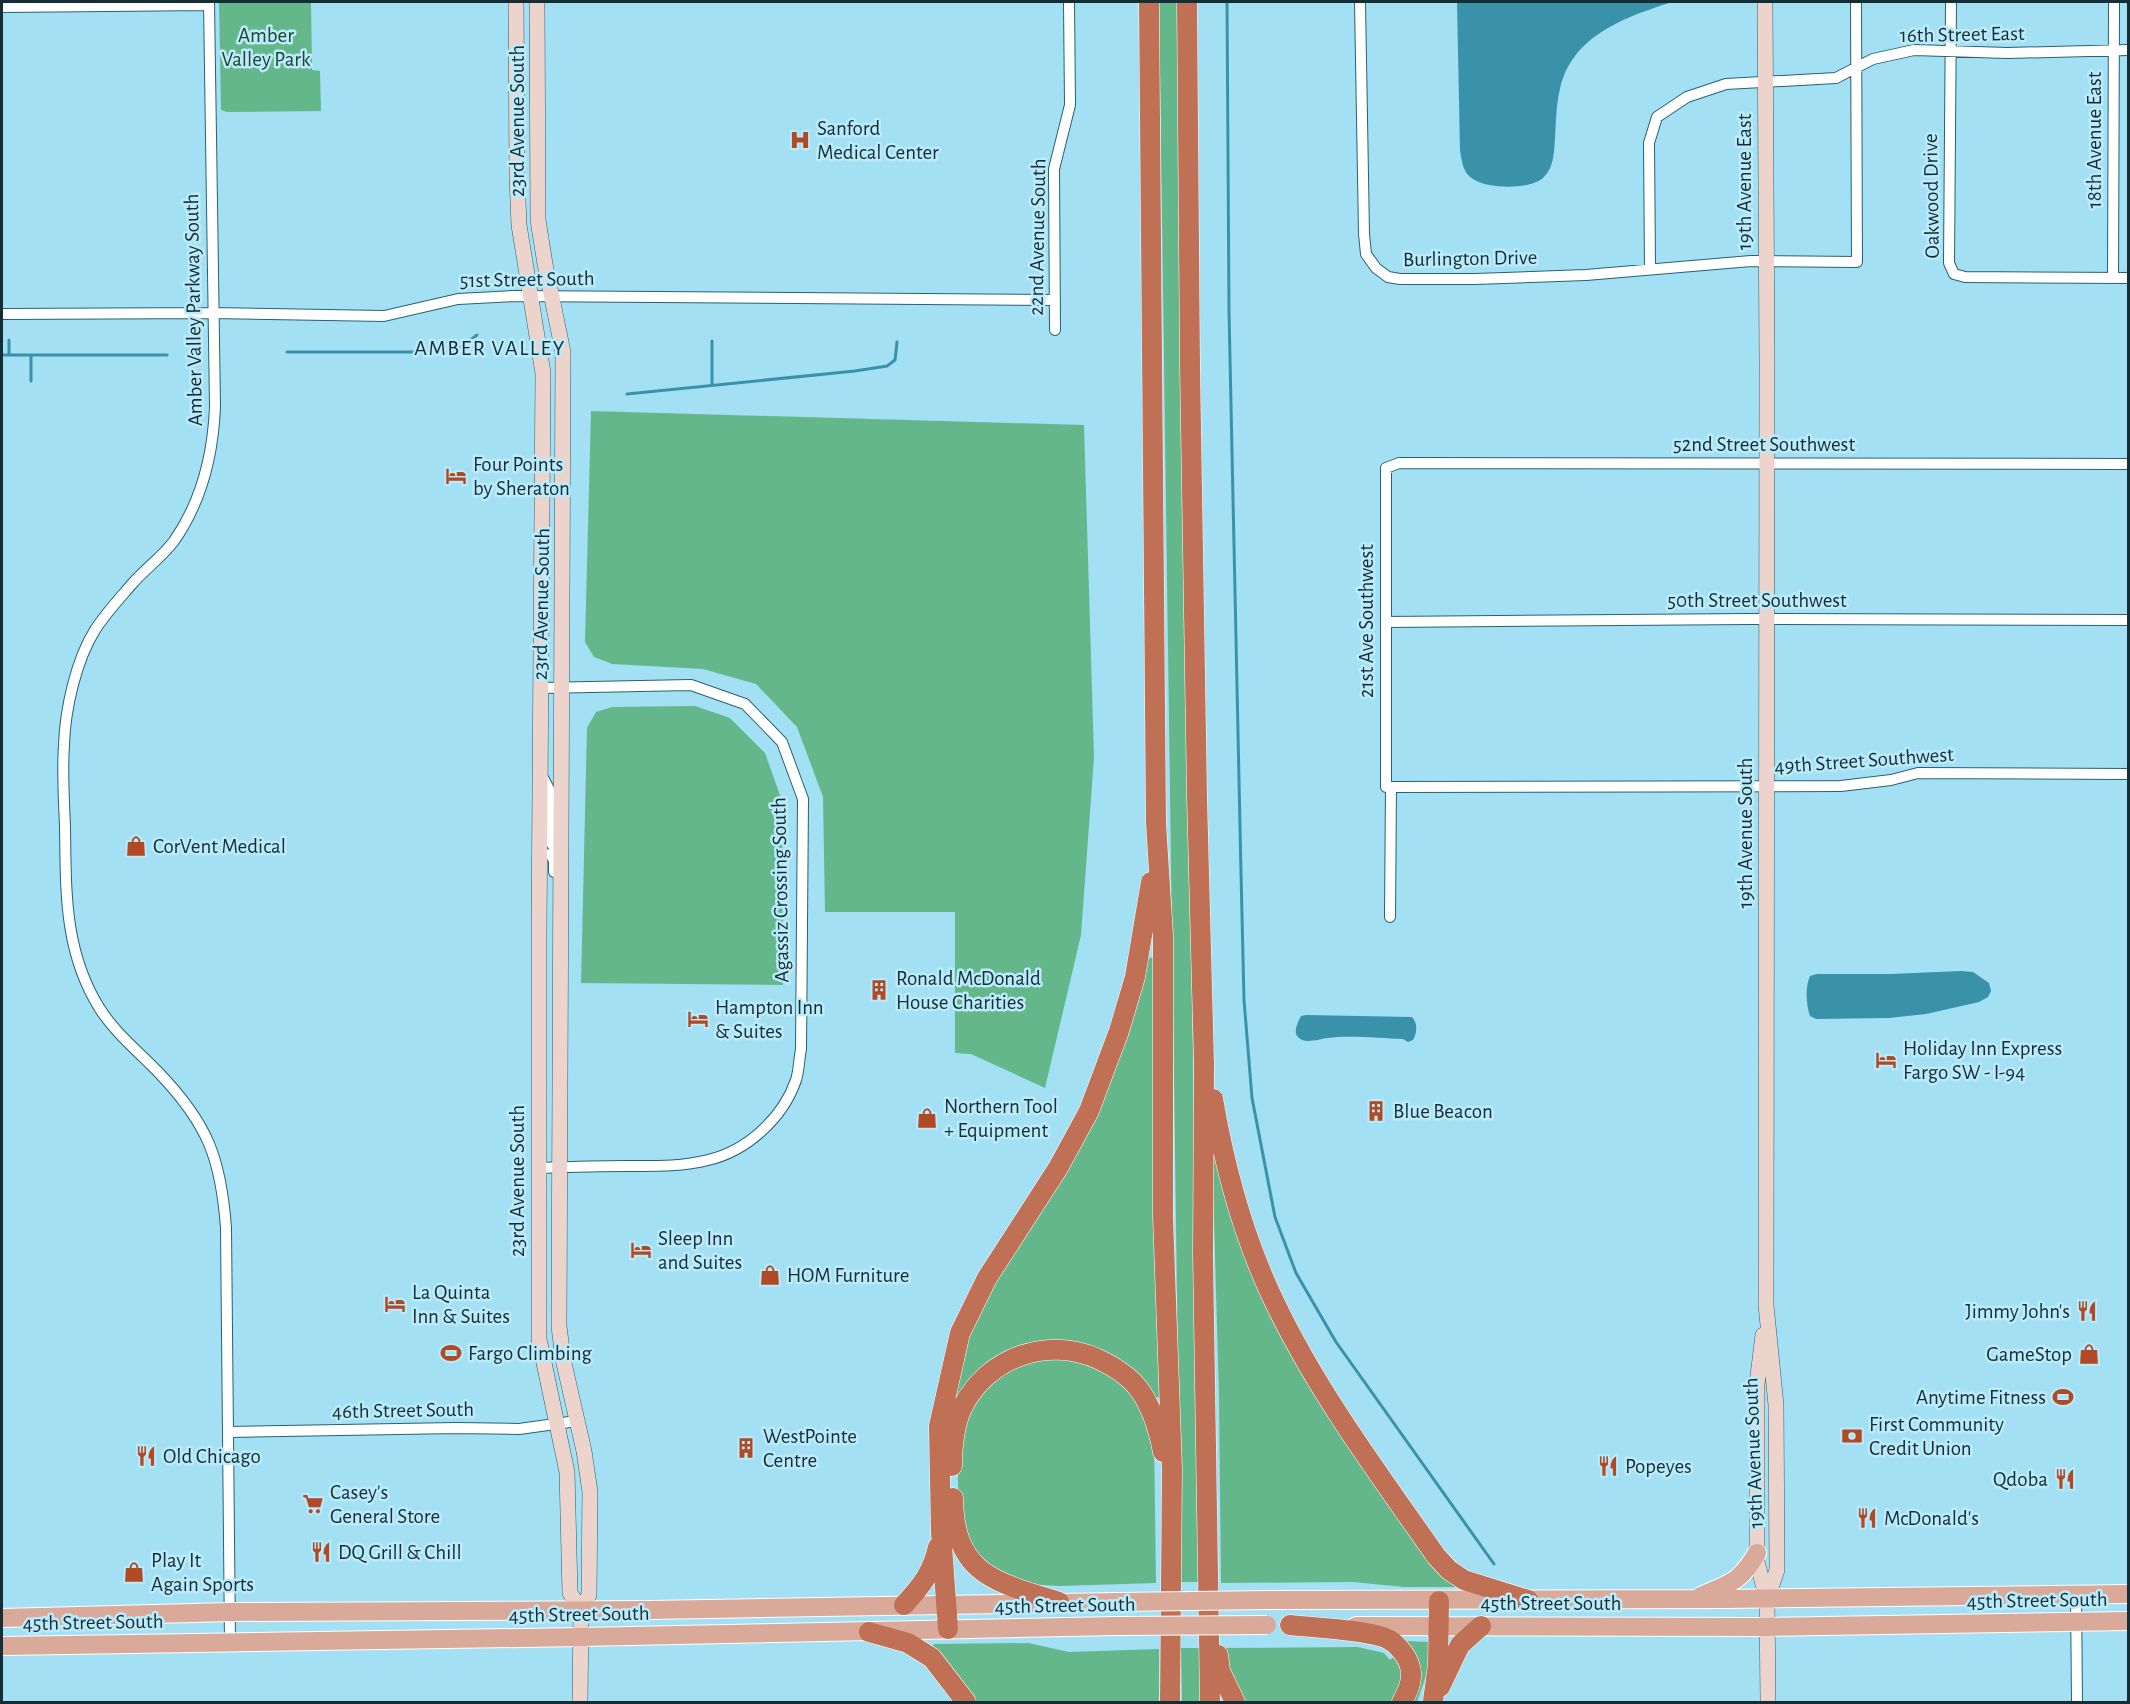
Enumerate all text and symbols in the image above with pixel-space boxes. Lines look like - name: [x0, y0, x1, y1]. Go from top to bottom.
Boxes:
- street label: 16th Street East: [1899, 23, 2025, 46]
- park label: Amber Valley Park: [221, 25, 311, 70]
- street label: 23rd Avenue South: [507, 45, 528, 197]
- street label: 18th Avenue East: [2084, 71, 2105, 208]
- street label: 19th Avenue East: [1734, 113, 1755, 250]
- place label: Sanford Medical Center: [817, 118, 939, 163]
- hospital icon: Sanford Medical Center: [788, 128, 812, 152]
- street label: Oakwood Drive: [1920, 133, 1943, 259]
- street label: 22nd Avenue South: [1026, 158, 1049, 316]
- street label: Amber Valley Parkway South: [181, 194, 206, 426]
- street label: Burlington Drive: [1403, 247, 1537, 270]
- street label: 51st Street South: [459, 268, 595, 291]
- district label: AMBER VALLEY: [414, 337, 566, 359]
- street label: 52nd Street Southwest: [1673, 434, 1855, 455]
- place label: Four Points by Sheraton: [473, 454, 570, 499]
- hotel icon: Four Points by Sheraton: [444, 464, 468, 488]
- street label: 23rd Avenue South: [530, 528, 553, 680]
- street label: 21st Ave Southwest: [1356, 544, 1377, 698]
- street label: 50th Street Southwest: [1667, 590, 1847, 611]
- street label: 49th Street Southwest: [1774, 744, 1955, 777]
- street label: 19th Avenue South: [1735, 758, 1756, 909]
- street label: Agassiz Crossing South: [768, 797, 793, 983]
- shop icon: CorVent Medical: [124, 834, 148, 858]
- place label: CorVent Medical: [153, 836, 286, 857]
- place label: Ronald McDonald House Charities: [896, 968, 1041, 1013]
- building icon: Ronald McDonald House Charities: [867, 978, 891, 1002]
- place label: Hampton Inn & Suites: [715, 997, 824, 1042]
- hotel icon: Hampton Inn & Suites: [686, 1007, 710, 1031]
- place label: Holiday Inn Express Fargo SW - I-94: [1903, 1038, 2062, 1083]
- hotel icon: Holiday Inn Express Fargo SW - I-94: [1874, 1048, 1898, 1072]
- place label: Northern Tool + Equipment: [944, 1096, 1058, 1141]
- building icon: Blue Beacon: [1364, 1099, 1388, 1123]
- place label: Blue Beacon: [1393, 1101, 1493, 1122]
- street label: 23rd Avenue South: [507, 1105, 528, 1257]
- shop icon: Northern Tool + Equipment: [915, 1106, 939, 1130]
- place label: Sleep Inn and Suites: [658, 1228, 742, 1273]
- hotel icon: Sleep Inn and Suites: [629, 1238, 653, 1262]
- shop icon: HOM Furniture: [758, 1263, 782, 1287]
- place label: HOM Furniture: [787, 1265, 909, 1286]
- place label: La Quinta Inn & Suites: [412, 1282, 510, 1327]
- hotel icon: La Quinta Inn & Suites: [383, 1292, 407, 1316]
- restaurant icon: Jimmy John's: [2075, 1299, 2099, 1323]
- place label: Jimmy John's: [1965, 1301, 2070, 1322]
- sports icon: Fargo Climbing: [439, 1341, 463, 1365]
- shop icon: GameStop: [2077, 1342, 2101, 1366]
- place label: Fargo Climbing: [468, 1343, 592, 1364]
- place label: GameStop: [1986, 1344, 2072, 1365]
- street label: 19th Avenue South: [1740, 1377, 1767, 1529]
- sports icon: Anytime Fitness: [2051, 1385, 2075, 1409]
- place label: Anytime Fitness: [1916, 1387, 2046, 1408]
- street label: 46th Street South: [332, 1399, 474, 1422]
- place label: First Community Credit Union: [1869, 1414, 2004, 1459]
- bank icon: First Community Credit Union: [1840, 1424, 1864, 1448]
- place label: WestPointe Centre: [763, 1426, 857, 1471]
- building icon: WestPointe Centre: [734, 1436, 758, 1460]
- restaurant icon: Old Chicago: [134, 1444, 158, 1468]
- place label: Old Chicago: [163, 1446, 261, 1467]
- restaurant icon: Popeyes: [1596, 1454, 1620, 1478]
- place label: Popeyes: [1625, 1456, 1692, 1477]
- restaurant icon: Qdoba: [2053, 1467, 2077, 1491]
- place label: Qdoba: [1993, 1469, 2048, 1490]
- place label: Casey's General Store: [330, 1482, 440, 1527]
- supermarket icon: Casey's General Store: [301, 1492, 325, 1516]
- restaurant icon: McDonald's: [1855, 1506, 1879, 1530]
- place label: McDonald's: [1884, 1508, 1979, 1529]
- restaurant icon: DQ Grill & Chill: [309, 1540, 333, 1564]
- place label: DQ Grill & Chill: [338, 1542, 462, 1563]
- place label: Play It Again Sports: [151, 1550, 254, 1595]
- shop icon: Play It Again Sports: [122, 1560, 146, 1584]
- street label: 45th Street South: [1966, 1589, 2108, 1612]
- street label: 45th Street South: [1481, 1593, 1622, 1614]
- street label: 45th Street South: [994, 1594, 1136, 1617]
- street label: 45th Street South: [508, 1603, 650, 1626]
- street label: 45th Street South: [22, 1611, 164, 1634]

